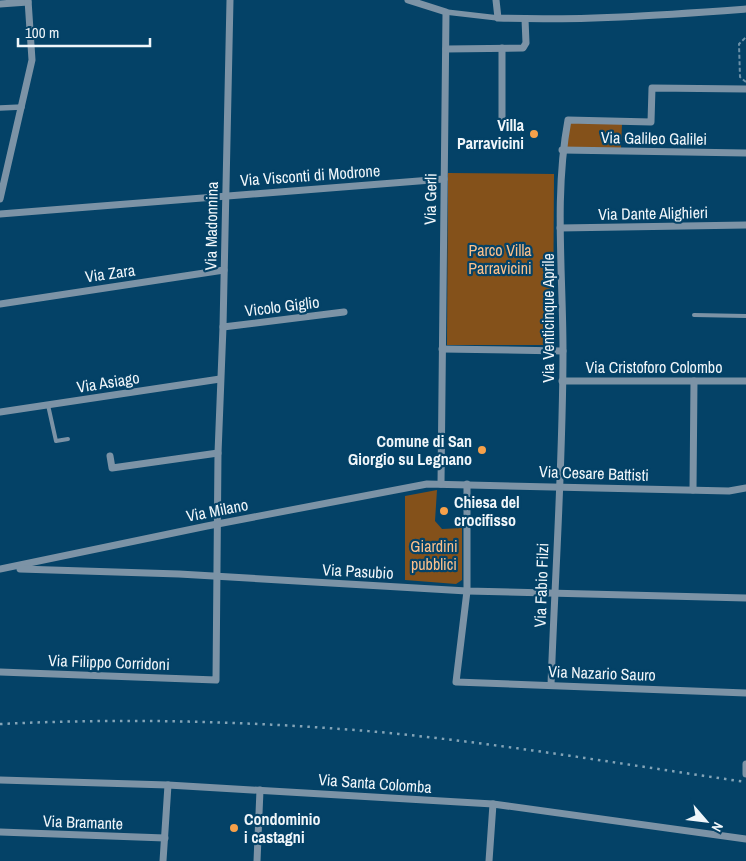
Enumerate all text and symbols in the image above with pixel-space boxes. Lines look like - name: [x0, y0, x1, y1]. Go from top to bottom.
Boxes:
- scale bar: [18, 15, 150, 47]
- text: 100 m: [25, 22, 59, 43]
- place label: Villa Parravicini: [457, 114, 525, 154]
- street label: Via Galileo Galilei: [601, 126, 707, 150]
- marker: Villa Parravicini: [528, 128, 540, 140]
- street label: Via Visconti di Modrone: [239, 159, 381, 191]
- street label: Via Gerli: [419, 173, 441, 225]
- street label: Via Madonnina: [199, 181, 223, 271]
- street label: Via Dante Alighieri: [598, 201, 708, 225]
- park label: Parco Villa Parravicini: [468, 239, 532, 279]
- street label: Via Venticinque Aprile: [537, 253, 559, 383]
- street label: Via Zara: [84, 259, 137, 287]
- street label: Vicolo Giglio: [243, 291, 321, 321]
- street label: Via Cristoforo Colombo: [586, 356, 722, 378]
- street label: Via Asiago: [75, 366, 141, 398]
- place label: Comune di San Giorgio su Legnano: [348, 430, 472, 470]
- marker: Comune di San Giorgio su Legnano: [476, 444, 488, 456]
- street label: Via Cesare Battisti: [539, 460, 649, 486]
- place label: Chiesa del crocifisso: [454, 491, 520, 531]
- street label: Via Milano: [184, 493, 250, 527]
- marker: Chiesa del crocifisso: [438, 505, 450, 517]
- park label: Giardini pubblici: [410, 535, 458, 575]
- street label: Via Fabio Filzi: [529, 542, 553, 628]
- street label: Via Pasubio: [322, 558, 394, 584]
- street label: Via Filippo Corridoni: [48, 649, 170, 675]
- street label: Via Nazario Sauro: [548, 660, 656, 686]
- street label: Via Santa Colomba: [318, 768, 433, 798]
- north arrow: [681, 796, 731, 846]
- place label: Condominio i castagni: [244, 808, 321, 848]
- street label: Via Bramante: [43, 810, 123, 834]
- text: N: [708, 819, 727, 835]
- marker: Condominio i castagni: [228, 822, 240, 834]

